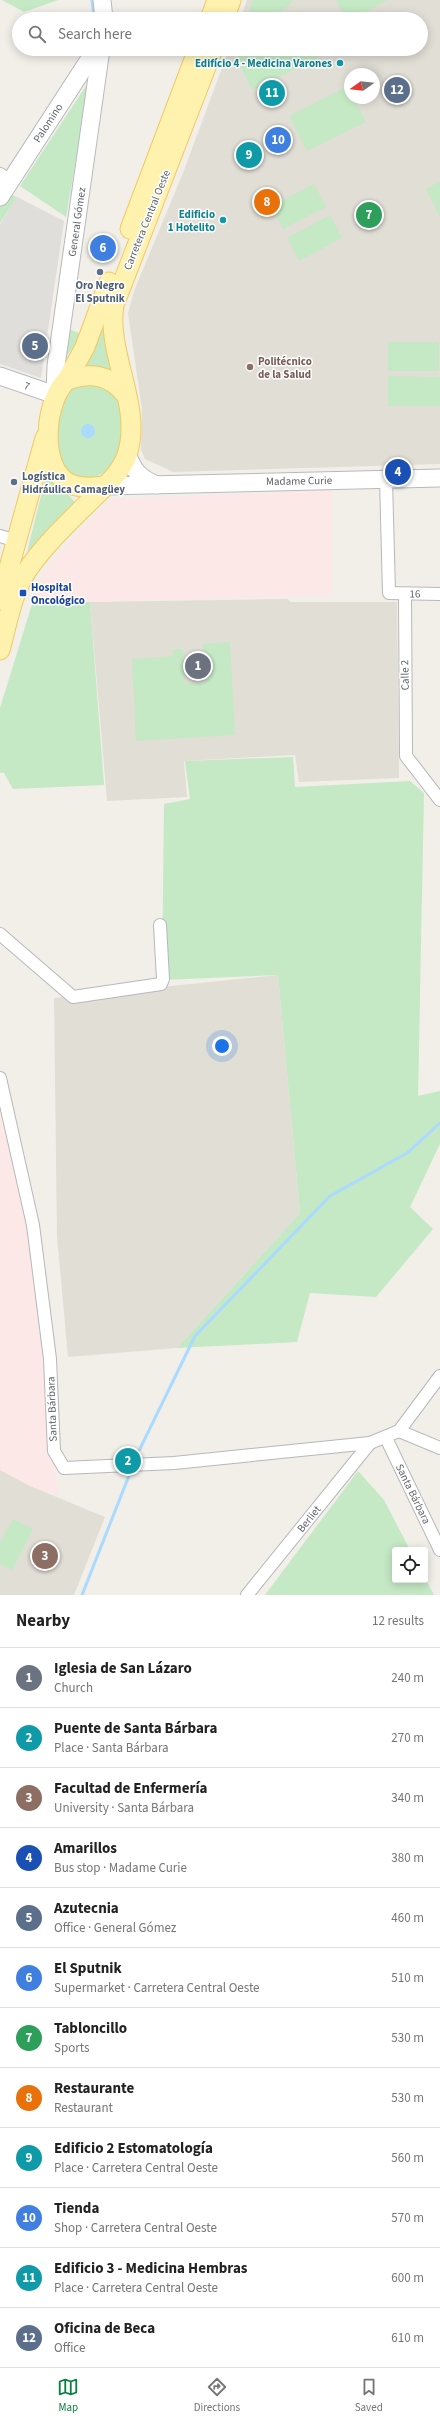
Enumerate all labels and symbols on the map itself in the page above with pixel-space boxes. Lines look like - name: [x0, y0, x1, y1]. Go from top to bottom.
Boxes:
- place label: Edifício 4 - Medicina Varones: [195, 56, 332, 71]
- marker: Edifício 4 - Medicina Varones: [335, 58, 345, 68]
- north arrow: [344, 68, 380, 104]
- pin: 12: [384, 75, 410, 105]
- pin: 11: [259, 78, 285, 108]
- street label: Palomino: [30, 100, 66, 145]
- pin: 10: [265, 125, 291, 155]
- pin: 9: [236, 140, 262, 170]
- street label: Carretera Central Oeste: [120, 167, 174, 272]
- street label: General Gómez: [65, 186, 89, 258]
- pin: 8: [254, 187, 280, 217]
- pin: 7: [356, 200, 382, 230]
- place label: Edificio 1 Hotelito: [168, 207, 215, 235]
- marker: Edificio 1 Hotelito: [218, 215, 228, 225]
- pin: 6: [90, 233, 116, 263]
- marker: Oro Negro El Sputnik: [95, 267, 105, 277]
- place label: Oro Negro El Sputnik: [75, 278, 125, 306]
- pin: 5: [22, 331, 48, 361]
- place label: Politécnico de la Salud: [258, 354, 312, 382]
- marker: Politécnico de la Salud: [245, 362, 255, 372]
- street label: 7: [22, 378, 32, 394]
- pin: 4: [385, 457, 411, 487]
- place label: Logística Hidráulica Camagüey: [22, 469, 125, 497]
- street label: Madame Curie: [266, 473, 333, 489]
- marker: Logística Hidráulica Camagüey: [9, 477, 19, 487]
- place label: Hospital Oncológico: [31, 580, 85, 608]
- street label: 16: [409, 586, 421, 602]
- marker: Hospital Oncológico: [18, 588, 28, 598]
- pin: 1: [185, 651, 211, 681]
- street label: Calle 2: [397, 660, 413, 690]
- your location: [212, 1036, 232, 1056]
- street label: Santa Bárbara: [43, 1376, 61, 1442]
- pin: 2: [115, 1446, 141, 1476]
- street label: Santa Bárbara: [392, 1461, 434, 1527]
- street label: Berliet: [294, 1502, 325, 1536]
- pin: 3: [32, 1541, 58, 1571]

